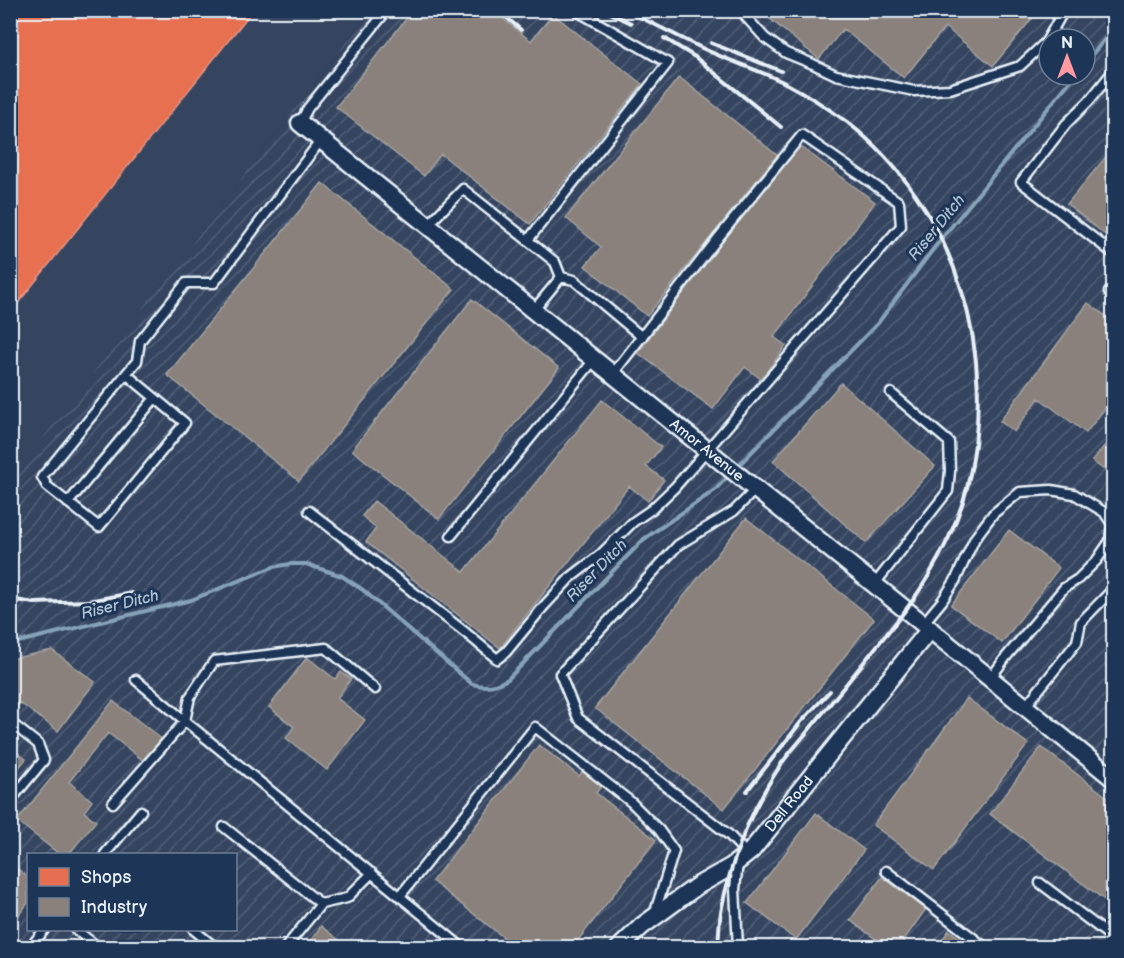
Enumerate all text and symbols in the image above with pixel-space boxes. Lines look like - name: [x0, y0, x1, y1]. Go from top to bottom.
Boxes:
- north arrow: [1037, 27, 1097, 87]
- text: N: [1061, 34, 1073, 53]
- water label: Riser Ditch: [905, 191, 970, 265]
- street label: Amor Avenue: [666, 414, 748, 486]
- water label: Riser Ditch: [563, 536, 632, 606]
- water label: Riser Ditch: [79, 586, 161, 624]
- street label: Dell Road: [761, 772, 817, 836]
- legend: [27, 853, 237, 931]
- text: Shops: [81, 867, 132, 888]
- text: Industry: [81, 897, 148, 918]

